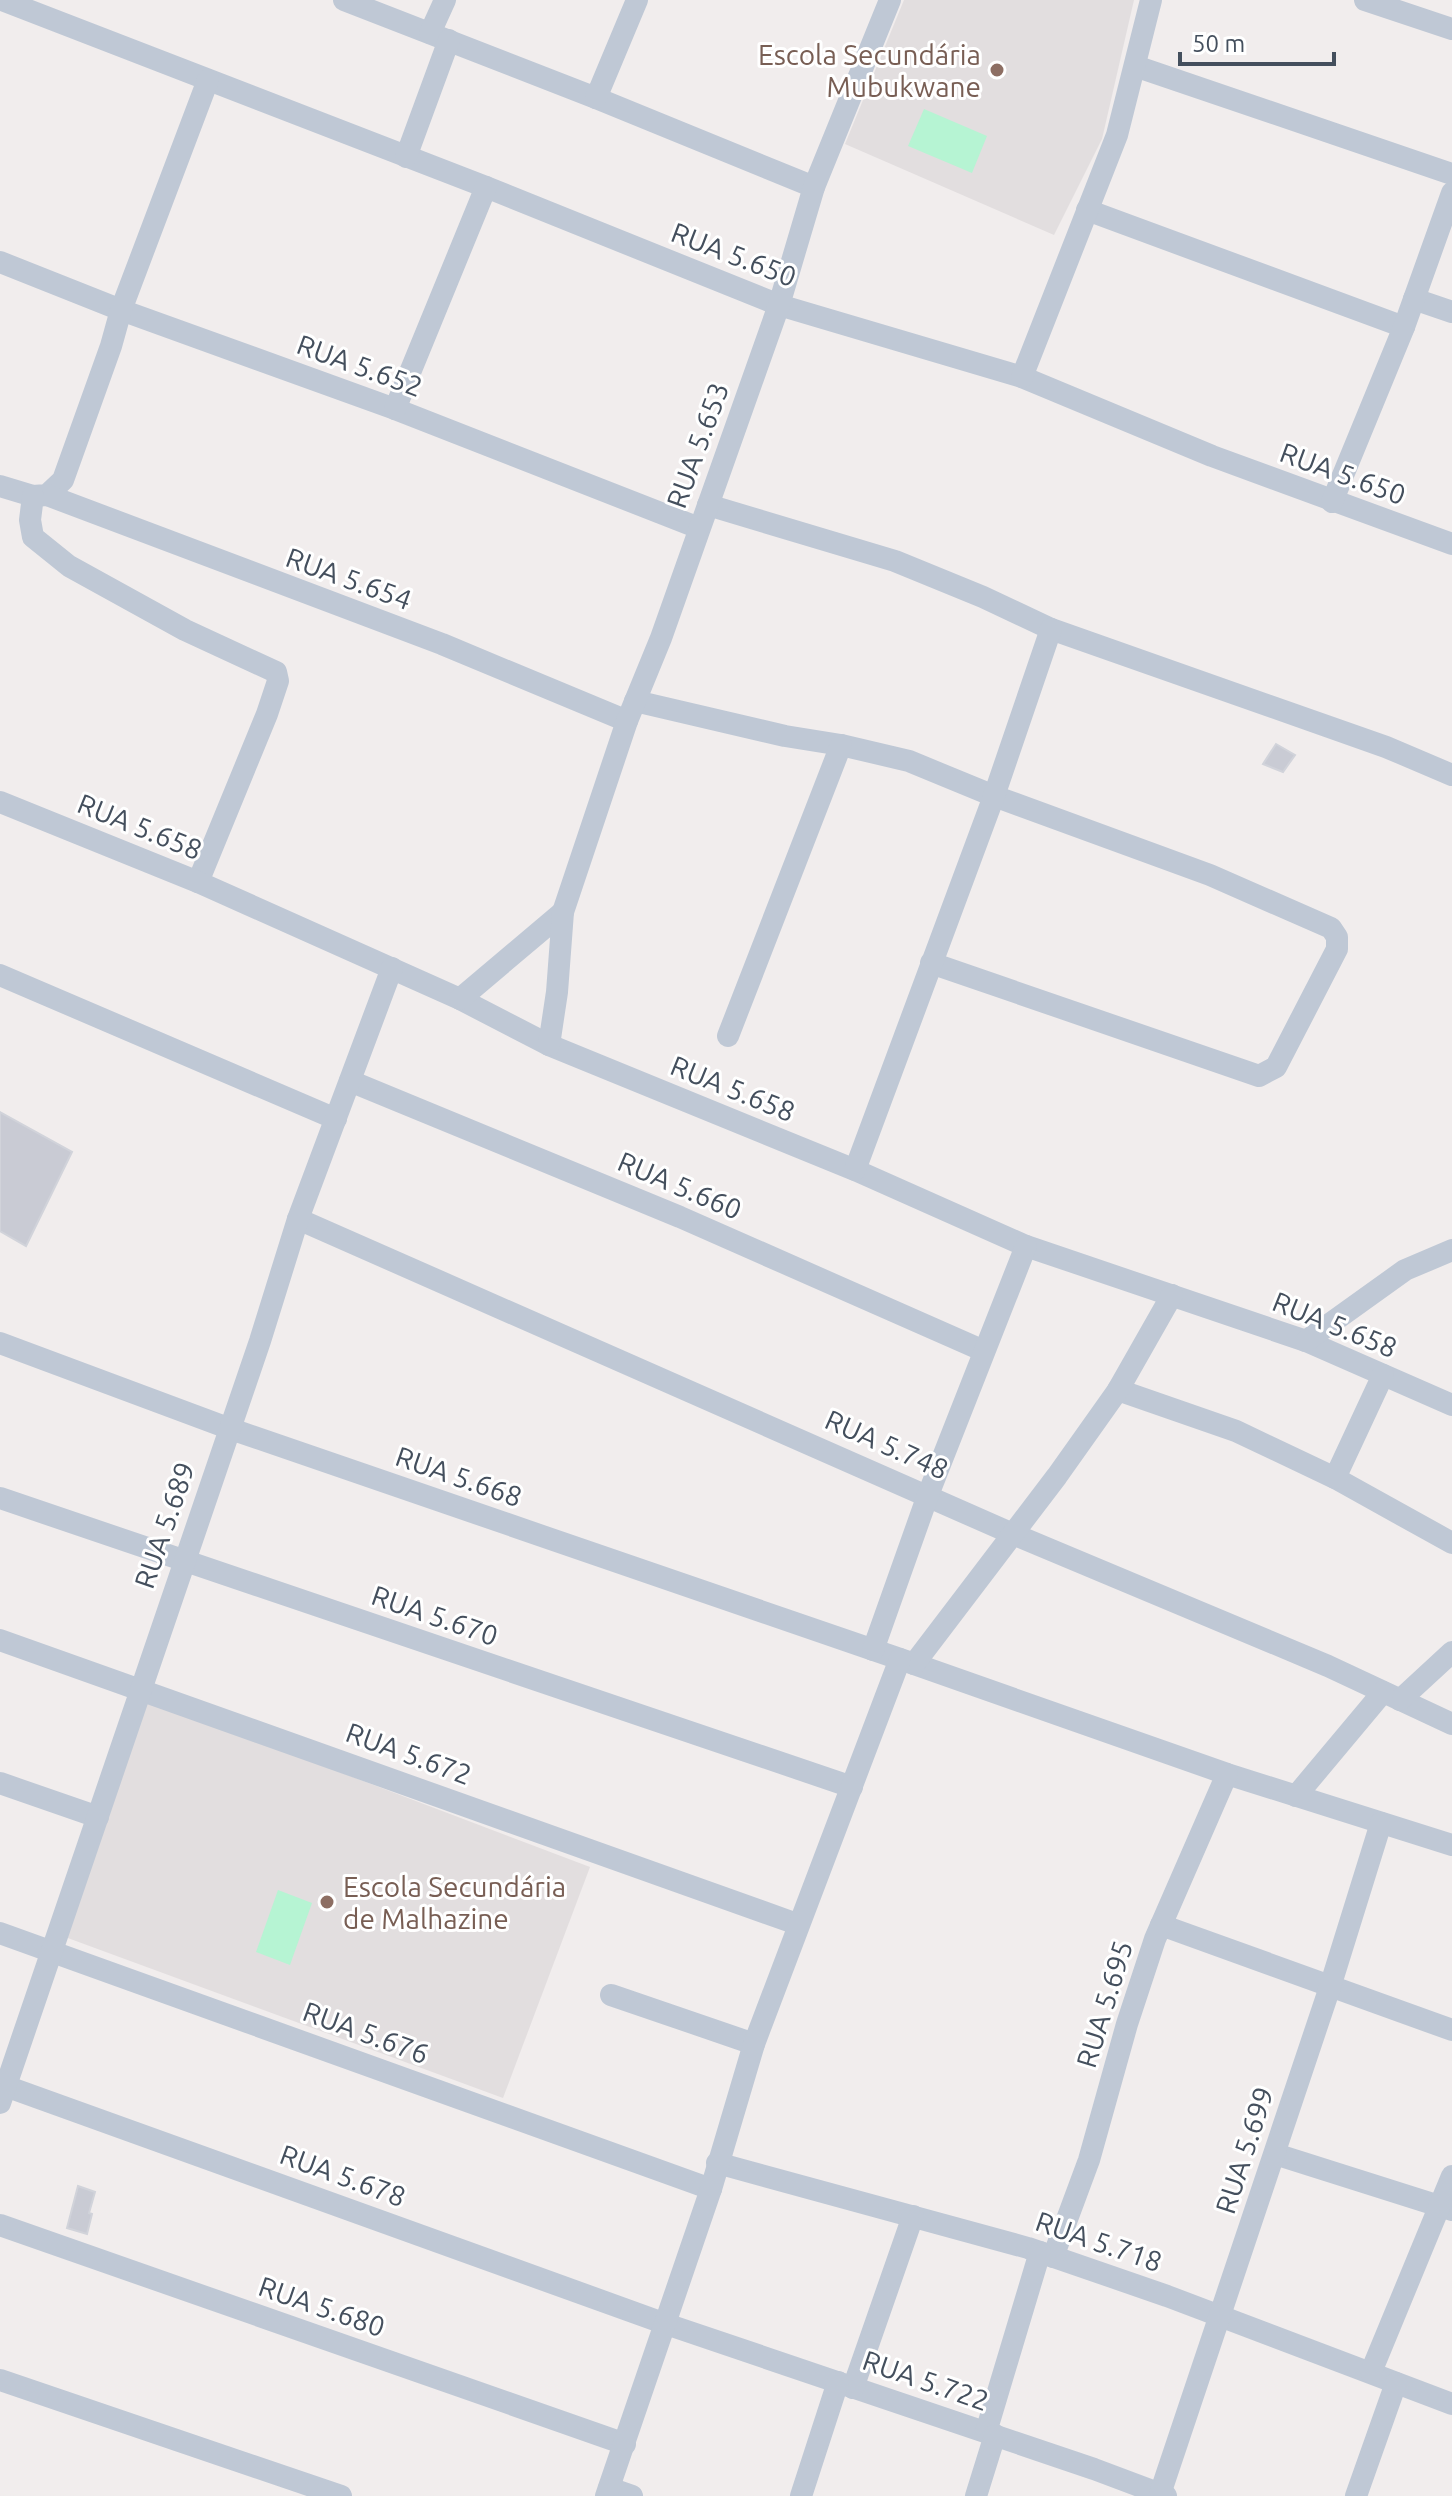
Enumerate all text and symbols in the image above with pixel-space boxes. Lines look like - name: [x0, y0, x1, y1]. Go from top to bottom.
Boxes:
- scale bar: [1180, 16, 1334, 66]
- text: 50 m: [1192, 30, 1245, 57]
- place label: Escola Secundária Mubukwane: [758, 39, 981, 102]
- marker: Escola Secundária Mubukwane: [988, 61, 1006, 79]
- street label: RUA 5.650: [667, 216, 801, 292]
- street label: RUA 5.652: [293, 328, 427, 402]
- street label: RUA 5.653: [660, 378, 734, 512]
- street label: RUA 5.650: [1276, 436, 1410, 510]
- street label: RUA 5.654: [282, 541, 416, 615]
- street label: RUA 5.658: [73, 787, 207, 865]
- street label: RUA 5.658: [666, 1049, 800, 1127]
- street label: RUA 5.660: [614, 1145, 746, 1225]
- street label: RUA 5.658: [1268, 1285, 1402, 1363]
- street label: RUA 5.748: [821, 1403, 953, 1485]
- street label: RUA 5.668: [392, 1440, 526, 1512]
- street label: RUA 5.689: [128, 1458, 200, 1592]
- street label: RUA 5.670: [368, 1579, 502, 1651]
- street label: RUA 5.672: [342, 1716, 476, 1790]
- place label: Escola Secundária de Malhazine: [343, 1871, 566, 1934]
- marker: Escola Secundária de Malhazine: [318, 1893, 336, 1911]
- street label: RUA 5.695: [1070, 1937, 1138, 2071]
- street label: RUA 5.676: [299, 1995, 433, 2069]
- street label: RUA 5.699: [1209, 2083, 1279, 2217]
- street label: RUA 5.678: [276, 2138, 410, 2212]
- street label: RUA 5.718: [1032, 2205, 1166, 2277]
- street label: RUA 5.680: [255, 2270, 389, 2342]
- street label: RUA 5.722: [859, 2344, 993, 2416]

